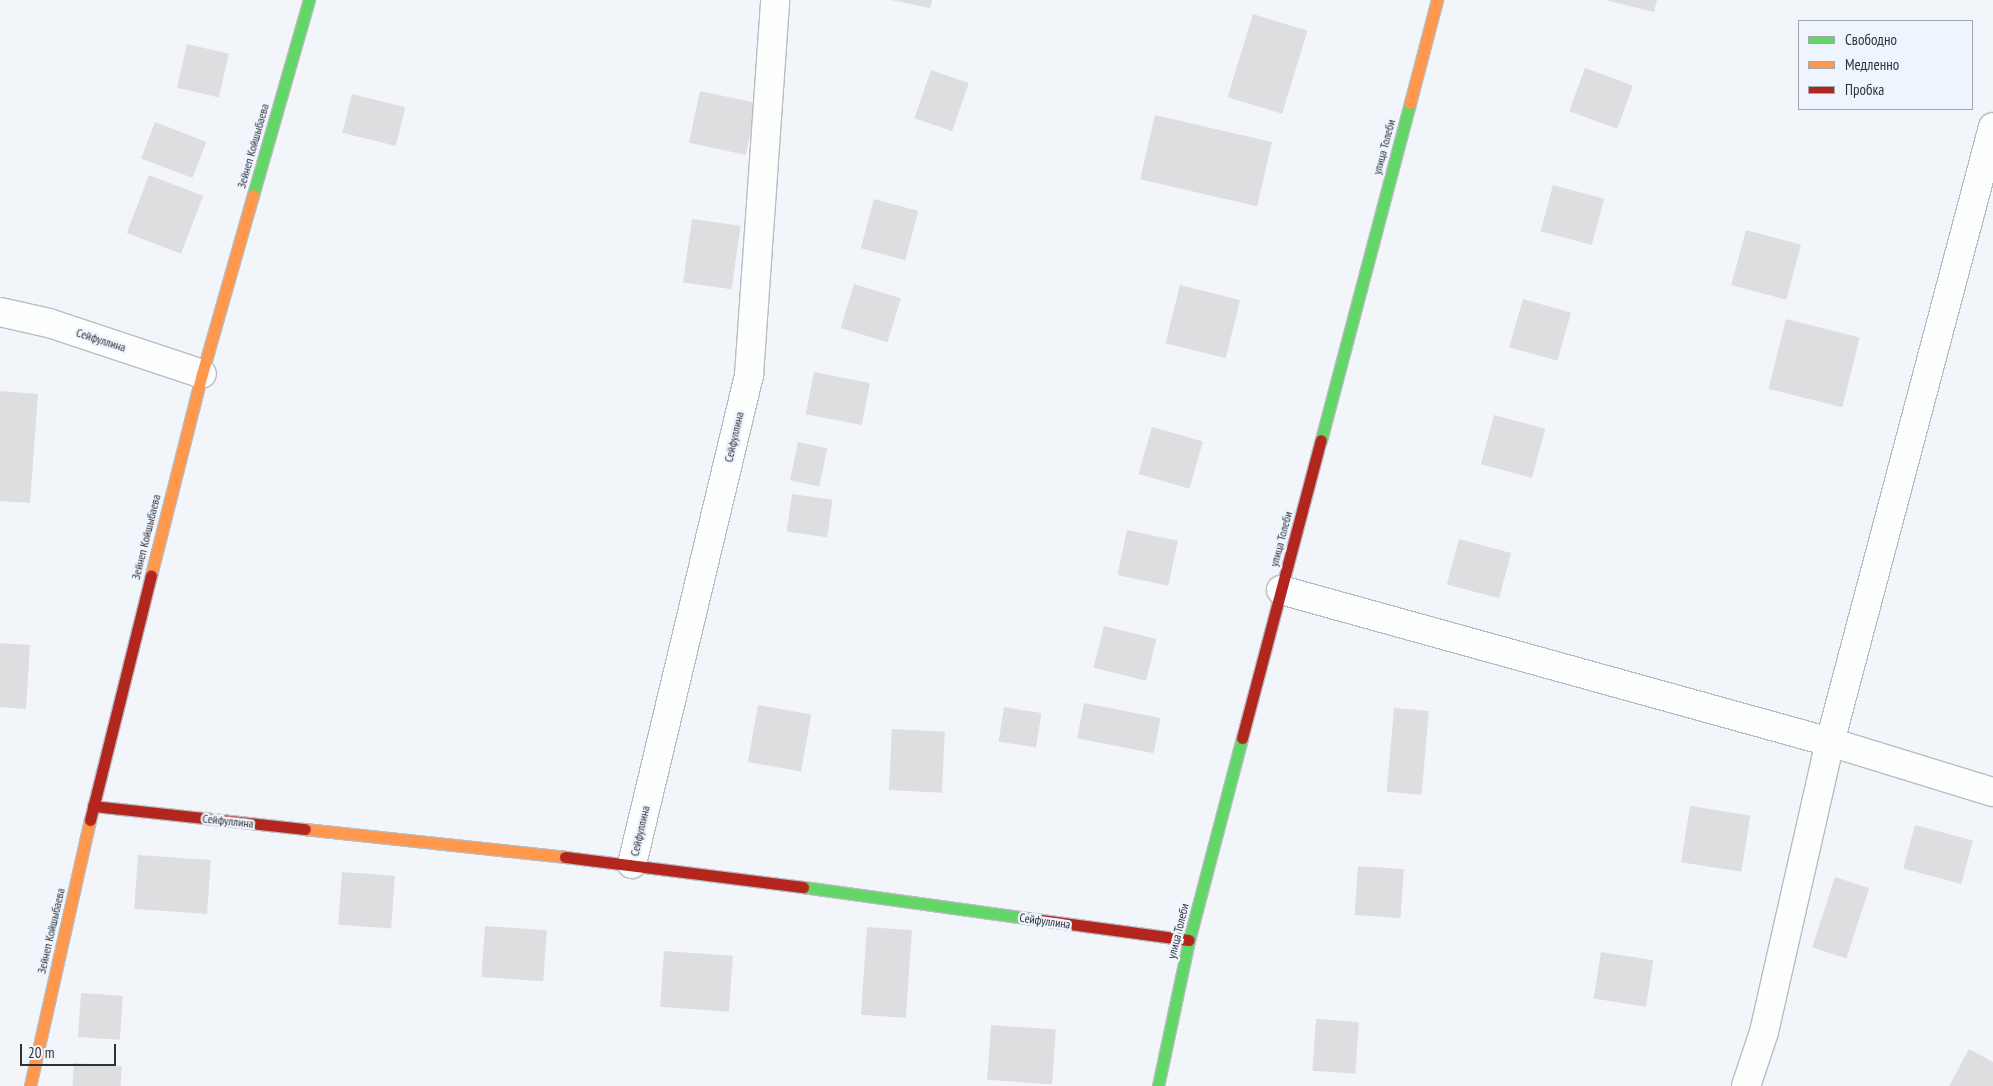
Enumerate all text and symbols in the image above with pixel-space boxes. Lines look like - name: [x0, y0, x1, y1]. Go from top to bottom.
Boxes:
- legend: [1798, 20, 1973, 110]
- text: Свободно: [1845, 30, 1897, 49]
- text: Медленно: [1845, 55, 1899, 74]
- text: Пробка: [1845, 80, 1884, 99]
- street label: Зейнеп Койшыбаева: [234, 102, 272, 190]
- street label: улица Толеби: [1370, 118, 1398, 176]
- street label: Сейфуллина: [74, 325, 128, 355]
- street label: Сейфуллина: [721, 410, 747, 464]
- street label: Зейнеп Койшыбаева: [128, 493, 164, 581]
- street label: улица Толеби: [1267, 510, 1295, 568]
- street label: Сейфуллина: [627, 804, 653, 858]
- street label: Сейфуллина: [202, 811, 254, 831]
- street label: Зейнеп Койшыбаева: [34, 887, 68, 975]
- street label: улица Толеби: [1164, 902, 1192, 960]
- street label: Сейфуллина: [1019, 910, 1071, 932]
- scale bar: [22, 1034, 119, 1066]
- text: 20 m: [28, 1043, 54, 1062]

